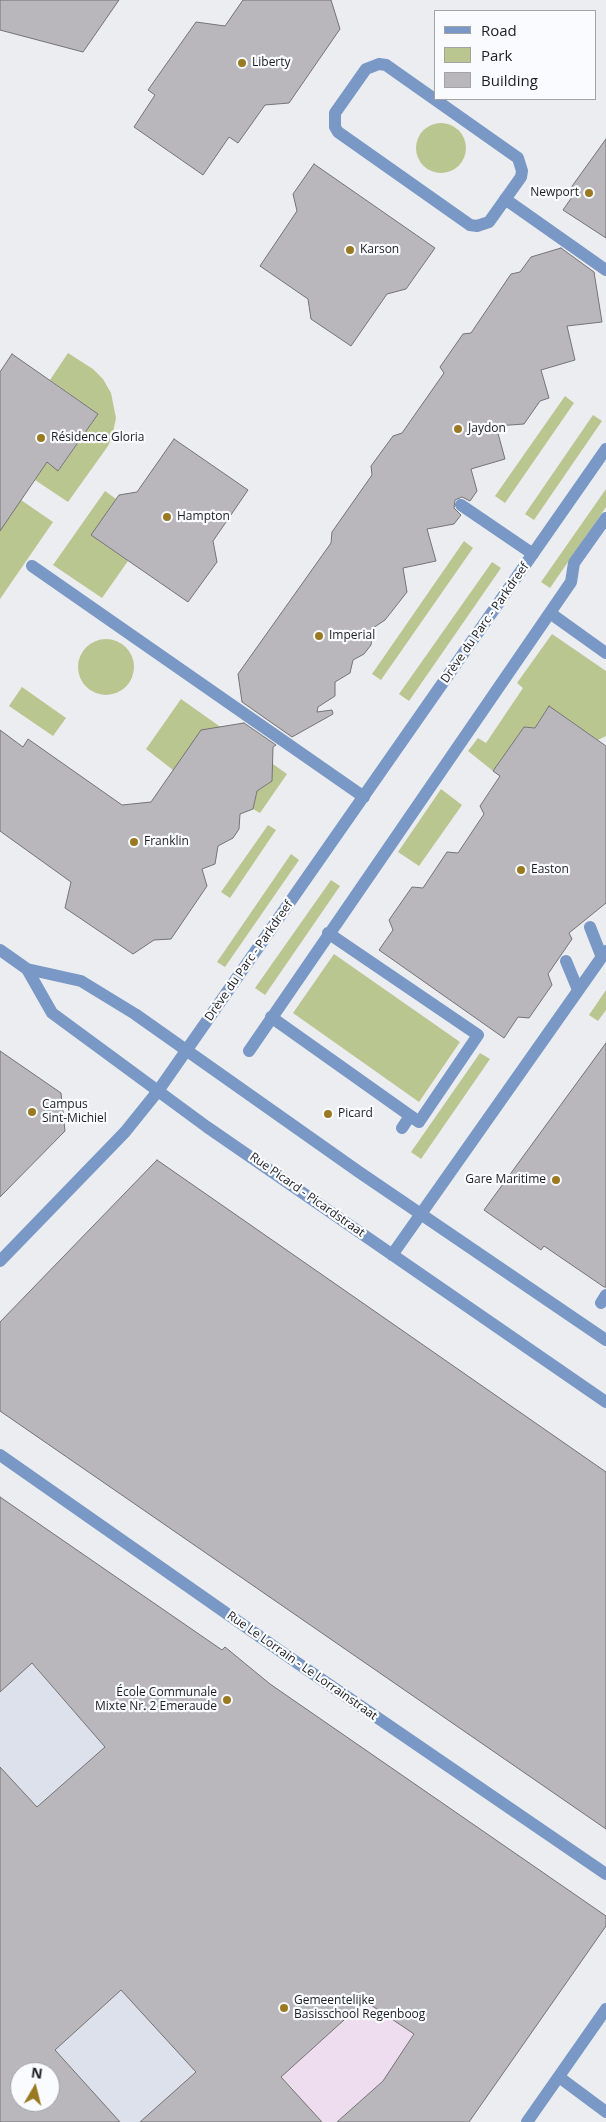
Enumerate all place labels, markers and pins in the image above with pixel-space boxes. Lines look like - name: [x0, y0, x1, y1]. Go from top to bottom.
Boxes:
- place label: Liberty: [252, 56, 291, 70]
- marker: Liberty: [236, 57, 248, 69]
- place label: Newport: [530, 186, 579, 200]
- marker: Newport: [583, 187, 595, 199]
- place label: Karson: [360, 243, 399, 257]
- marker: Karson: [344, 244, 356, 256]
- place label: Jaydon: [468, 422, 506, 436]
- marker: Jaydon: [452, 423, 464, 435]
- place label: Résidence Gloria: [51, 431, 145, 445]
- marker: Résidence Gloria: [35, 432, 47, 444]
- place label: Hampton: [177, 510, 230, 524]
- marker: Hampton: [161, 511, 173, 523]
- place label: Imperial: [329, 629, 375, 643]
- marker: Imperial: [313, 630, 325, 642]
- place label: Franklin: [144, 835, 189, 849]
- marker: Franklin: [128, 836, 140, 848]
- place label: Easton: [531, 863, 569, 877]
- marker: Easton: [515, 864, 527, 876]
- place label: Campus Sint-Michiel: [42, 1098, 107, 1126]
- marker: Campus Sint-Michiel: [26, 1106, 38, 1118]
- place label: Picard: [338, 1107, 373, 1121]
- marker: Picard: [322, 1108, 334, 1120]
- place label: Gare Maritime: [465, 1173, 546, 1187]
- marker: Gare Maritime: [550, 1174, 562, 1186]
- place label: École Communale Mixte Nr. 2 Emeraude: [95, 1686, 217, 1714]
- marker: École Communale Mixte Nr. 2 Emeraude: [221, 1694, 233, 1706]
- place label: Gemeentelijke Basisschool Regenboog: [294, 1994, 425, 2022]
- marker: Gemeentelijke Basisschool Regenboog: [278, 2002, 290, 2014]

